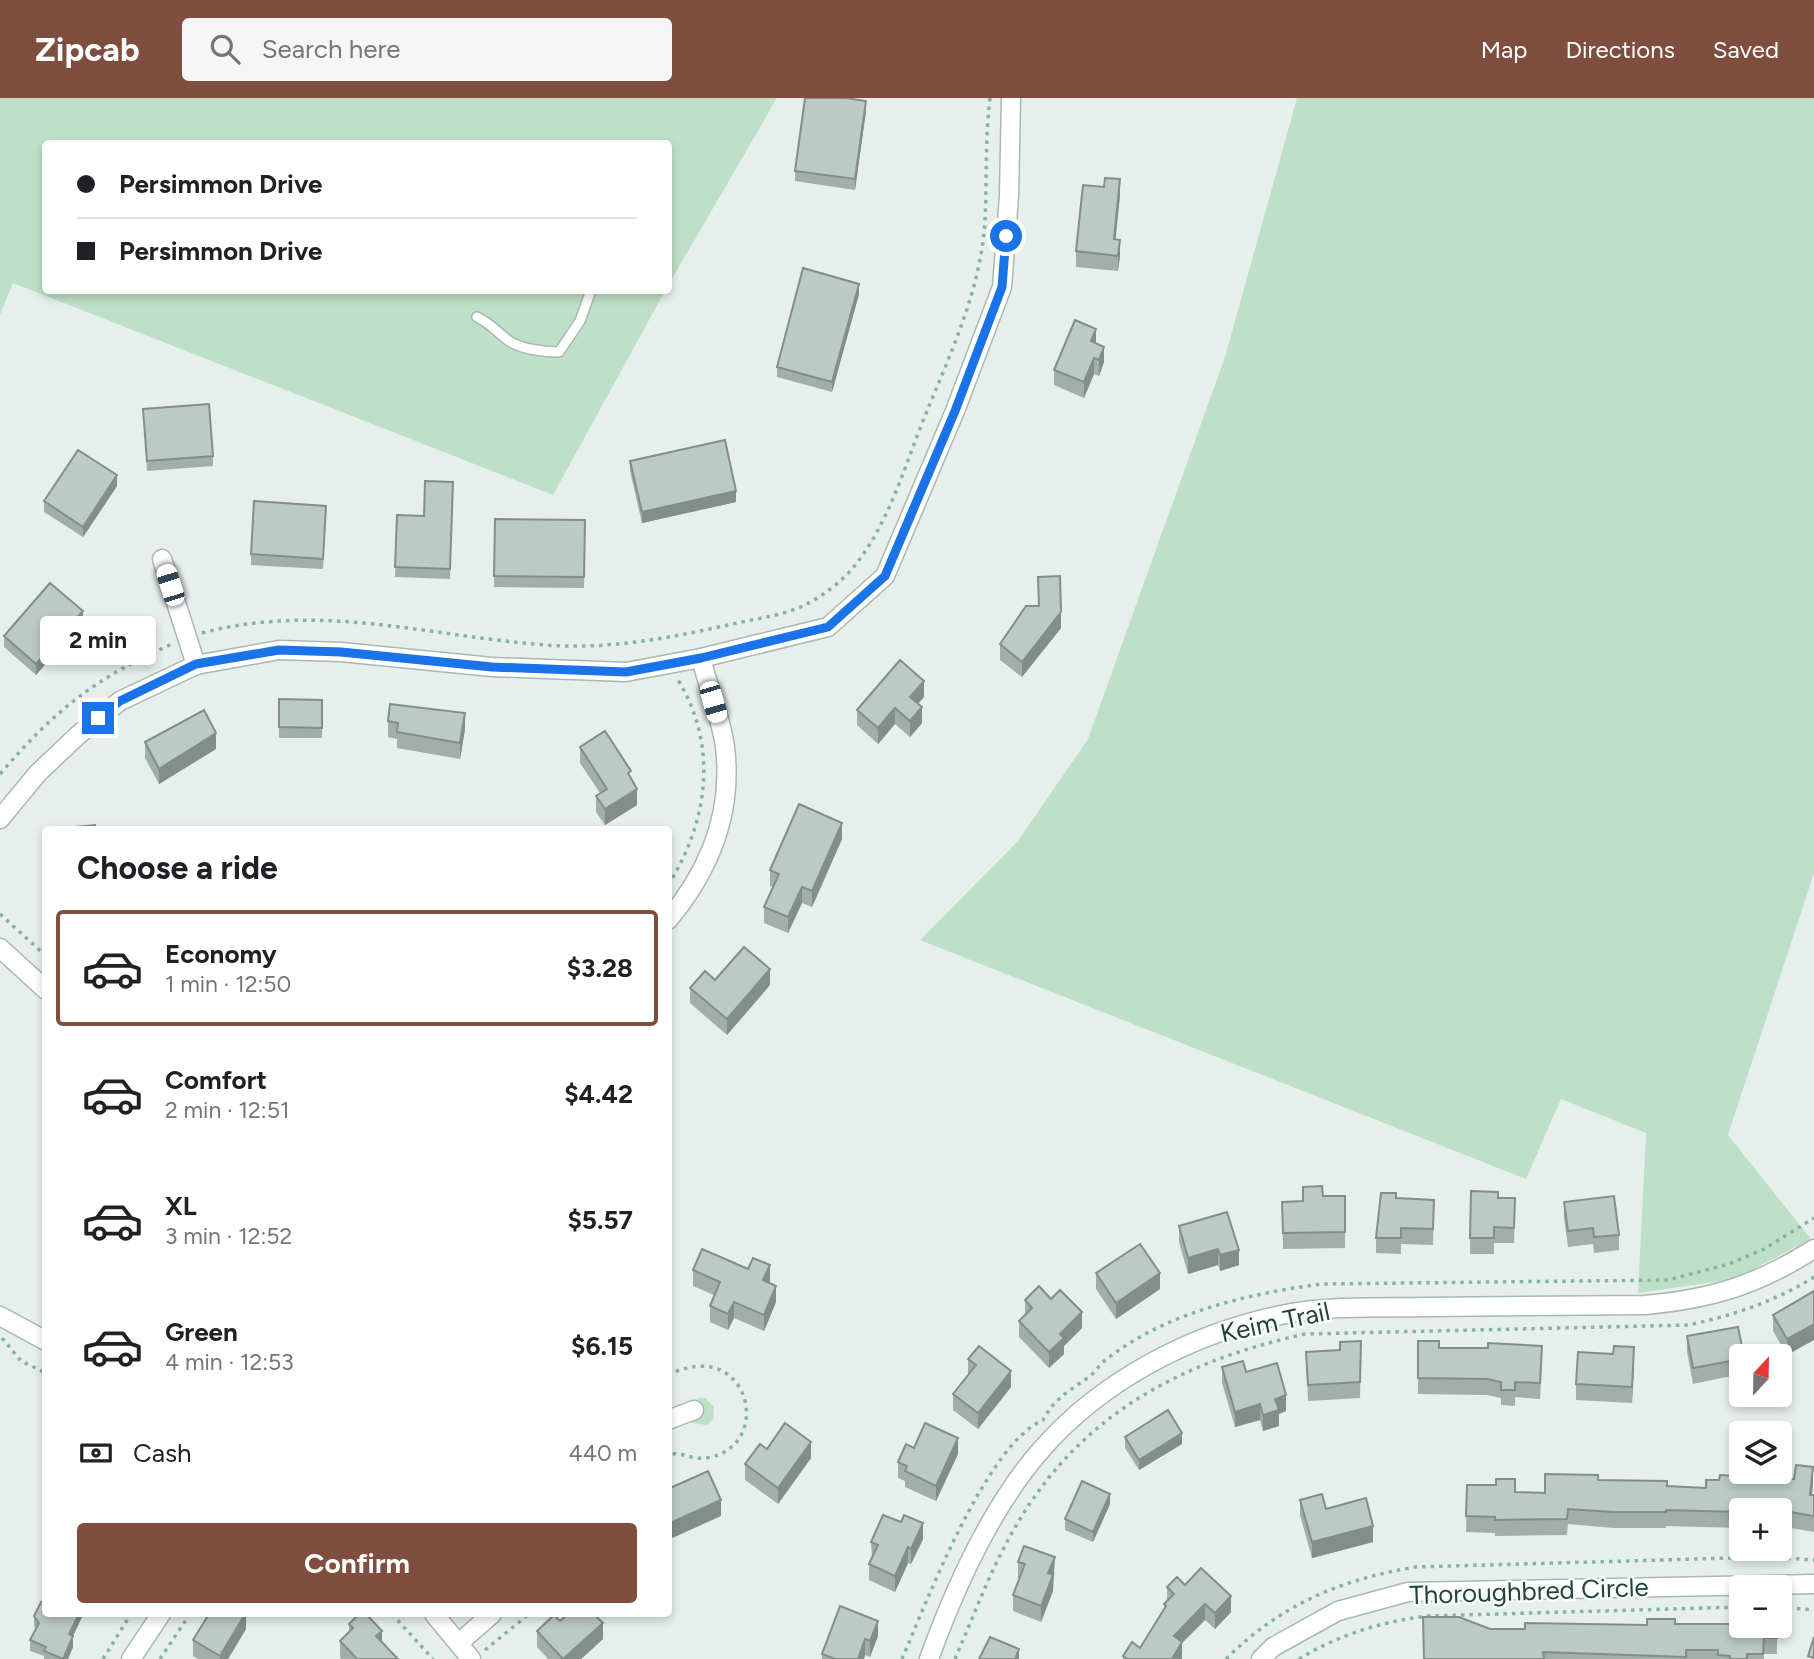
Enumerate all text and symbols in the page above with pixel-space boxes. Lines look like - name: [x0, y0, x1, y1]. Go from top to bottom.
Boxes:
- search box: [182, 18, 672, 81]
- text: Zipcab: [35, 30, 140, 69]
- icon: search: [206, 30, 244, 68]
- text: Search here: [262, 33, 401, 65]
- text: Map: [1481, 35, 1527, 64]
- text: Directions: [1565, 35, 1675, 64]
- text: Saved: [1713, 35, 1779, 64]
- text: Persimmon Drive: [119, 168, 322, 200]
- route start: [990, 220, 1022, 252]
- text: Persimmon Drive: [119, 235, 322, 267]
- car: [154, 562, 187, 608]
- callout: 2 min: [40, 616, 156, 666]
- text: 2 min: [69, 626, 127, 654]
- car: [698, 679, 729, 725]
- route end: [82, 702, 114, 734]
- text: Choose a ride: [77, 849, 278, 887]
- icon: car: [81, 937, 144, 1000]
- text: Economy: [165, 938, 277, 970]
- text: $3.28: [567, 952, 633, 984]
- text: 1 min · 12:50: [165, 970, 291, 998]
- icon: car: [81, 1063, 144, 1126]
- text: Comfort: [165, 1064, 267, 1096]
- text: $4.42: [564, 1078, 633, 1110]
- text: 2 min · 12:51: [165, 1096, 289, 1124]
- icon: car: [81, 1189, 144, 1252]
- text: XL: [165, 1190, 197, 1222]
- text: $5.57: [567, 1204, 633, 1236]
- text: 3 min · 12:52: [165, 1222, 292, 1250]
- street label: Keim Trail: [1217, 1295, 1333, 1349]
- icon: car: [81, 1315, 144, 1378]
- text: Green: [165, 1316, 238, 1348]
- text: $6.15: [571, 1330, 633, 1362]
- north arrow: [1729, 1344, 1792, 1407]
- map controls: [1729, 1344, 1792, 1638]
- text: 4 min · 12:53: [165, 1348, 294, 1376]
- button: layers: [1729, 1421, 1792, 1484]
- icon: cash: [77, 1434, 115, 1472]
- text: Cash: [133, 1437, 192, 1469]
- text: 440 m: [568, 1439, 637, 1467]
- button: +: [1729, 1498, 1792, 1561]
- button: Confirm: [77, 1523, 637, 1603]
- street label: Thoroughbred Circle: [1409, 1571, 1649, 1611]
- button: −: [1729, 1575, 1792, 1638]

